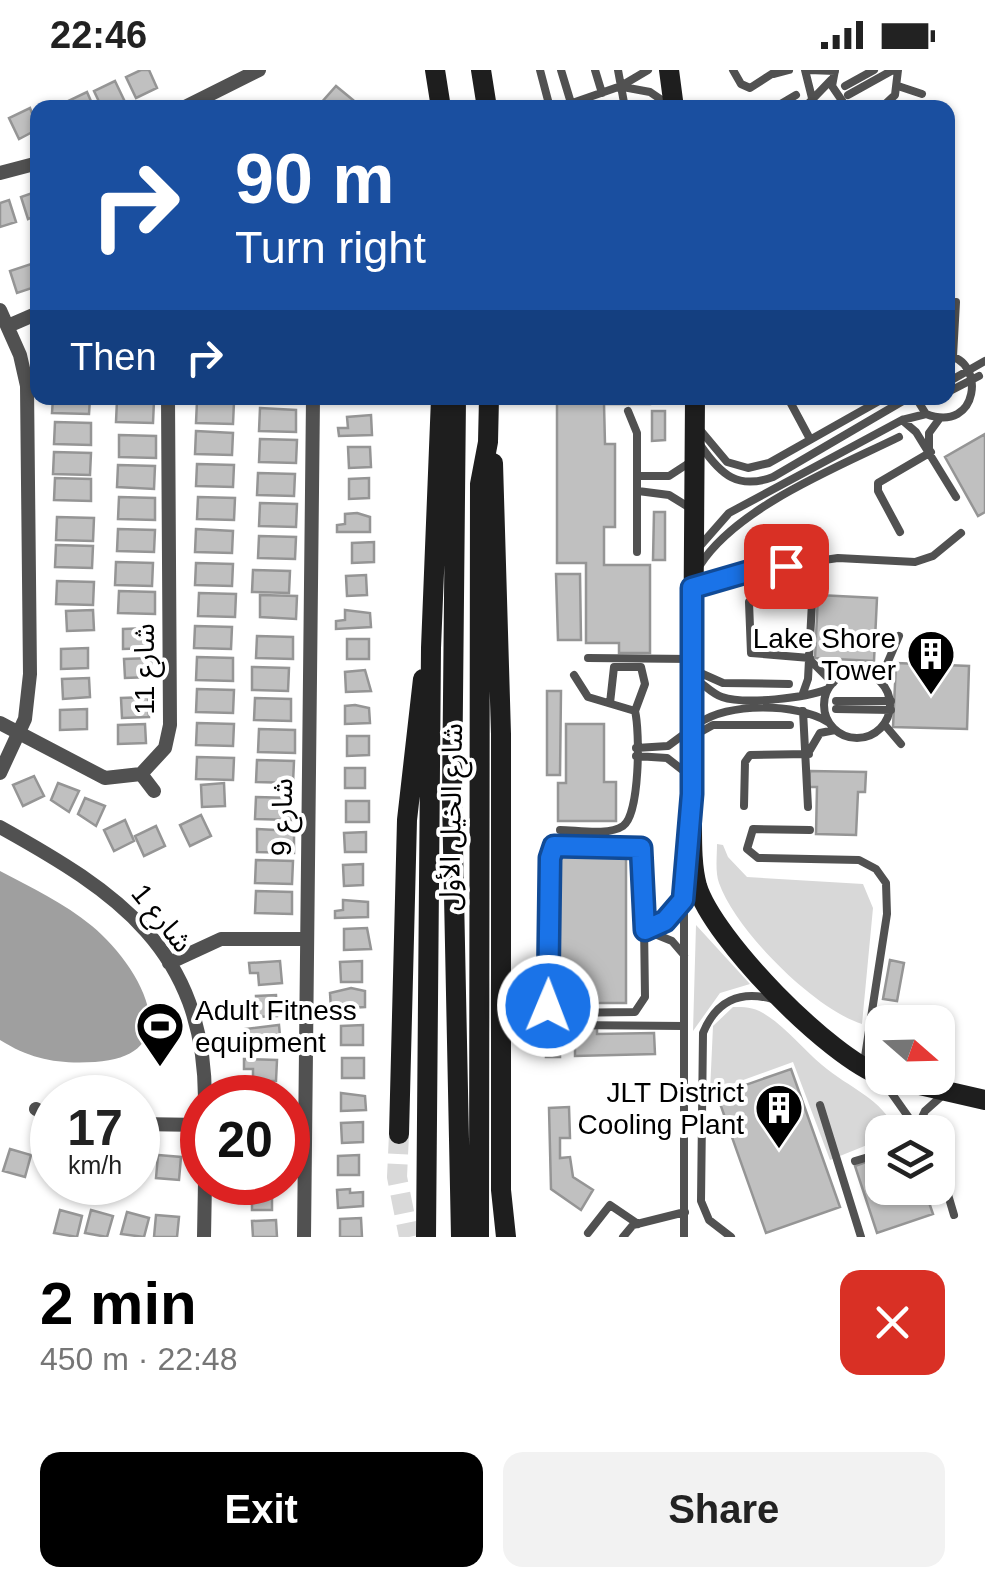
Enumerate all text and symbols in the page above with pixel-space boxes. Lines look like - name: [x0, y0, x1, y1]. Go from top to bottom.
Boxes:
- text: 22:46: [50, 14, 147, 56]
- icon: right: [70, 140, 200, 270]
- text: 90 m: [235, 140, 395, 218]
- text: Turn right: [235, 222, 426, 273]
- icon: right: [177, 330, 232, 385]
- text: Then: [70, 336, 157, 378]
- pin: [744, 524, 829, 609]
- icon: arrive: [759, 539, 814, 594]
- street label: شارع 11: [129, 623, 165, 715]
- place label: Lake Shore Tower: [753, 623, 896, 686]
- building icon: Lake Shore Tower: [905, 628, 957, 696]
- street label: شارع الخيل الأول: [434, 723, 473, 911]
- street label: شارع 9: [266, 778, 303, 856]
- street label: شارع 1: [122, 878, 199, 961]
- position arrow: [496, 954, 600, 1058]
- place label: Adult Fitness equipment: [195, 995, 357, 1058]
- sports icon: Adult Fitness equipment: [134, 1000, 186, 1068]
- north arrow: [865, 1005, 955, 1095]
- map controls: [865, 1005, 955, 1205]
- speed limit sign: 20: [180, 1075, 310, 1205]
- place label: JLT District Cooling Plant: [577, 1077, 744, 1140]
- building icon: JLT District Cooling Plant: [753, 1082, 805, 1150]
- text: 17: [67, 1100, 123, 1156]
- button: layers: [865, 1115, 955, 1205]
- text: km/h: [68, 1151, 122, 1179]
- text: 2 min: [40, 1270, 197, 1337]
- button: close: [840, 1270, 945, 1375]
- text: 450 m · 22:48: [40, 1341, 237, 1377]
- button: Exit: [40, 1452, 483, 1567]
- button: Share: [503, 1452, 945, 1567]

